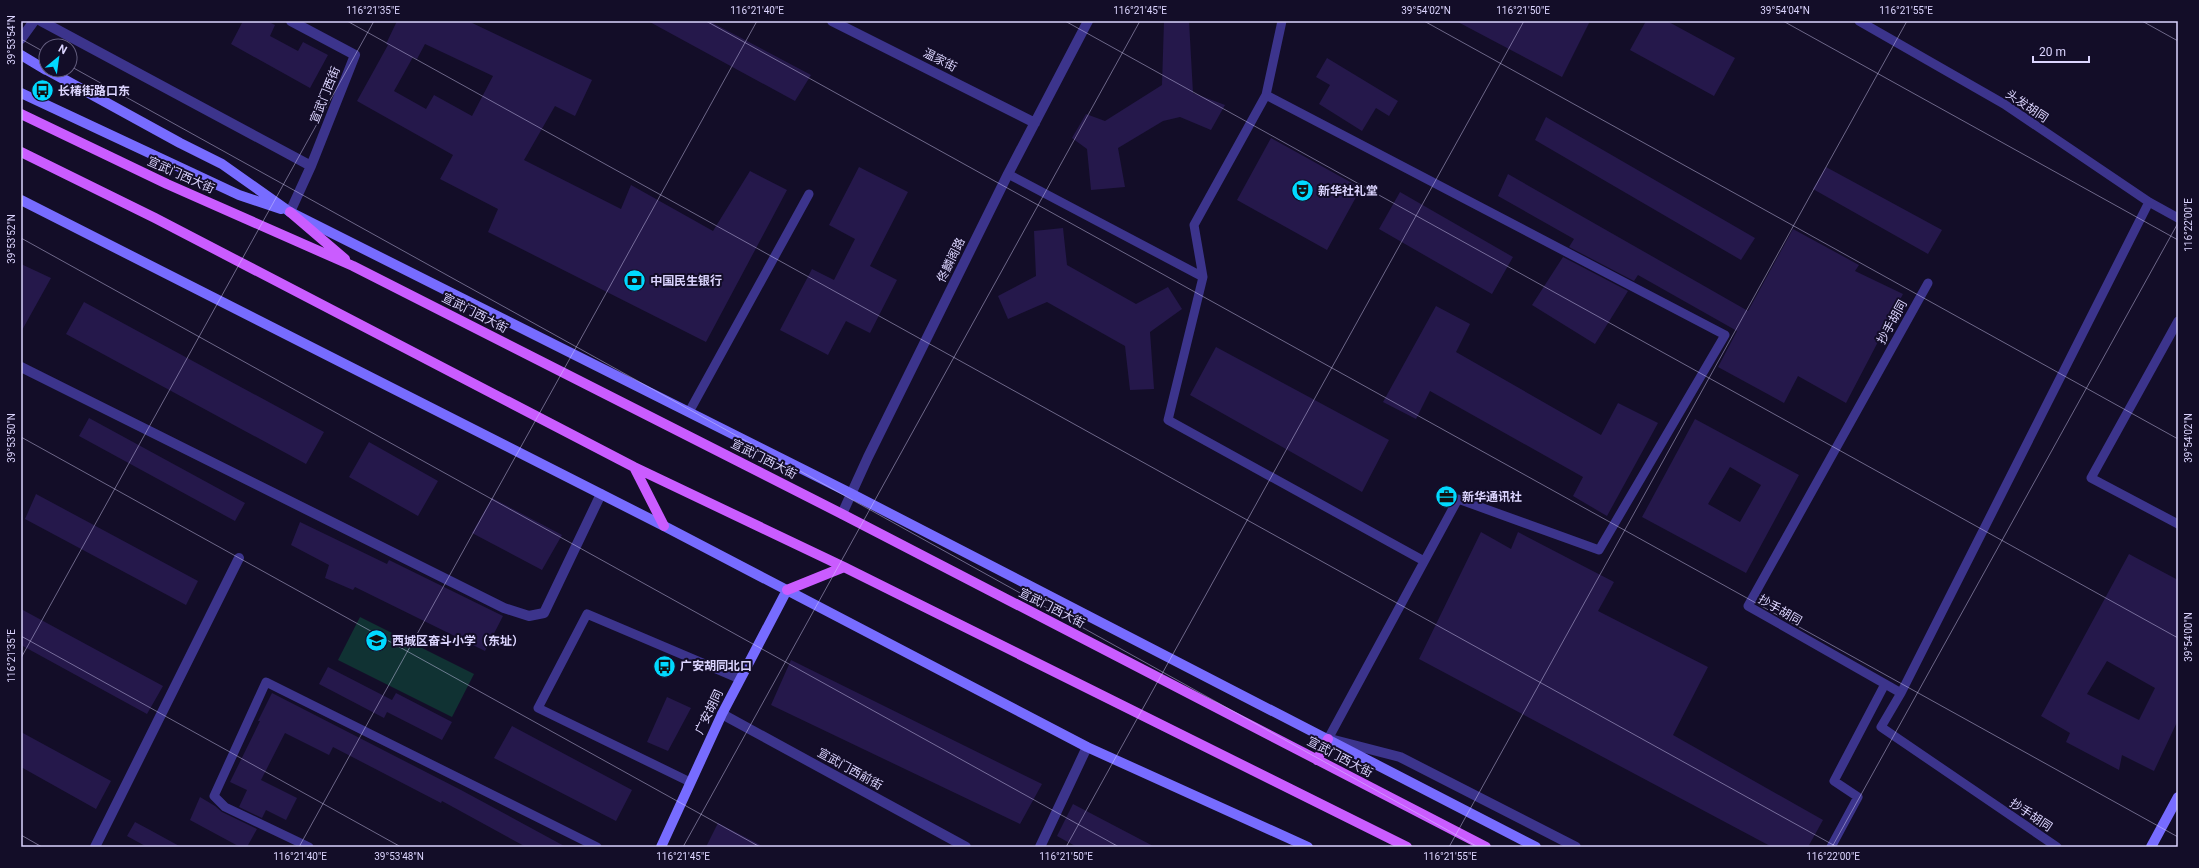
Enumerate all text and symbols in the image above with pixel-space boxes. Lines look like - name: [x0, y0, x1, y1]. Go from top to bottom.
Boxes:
- text: 116°21'35"E: [346, 5, 400, 16]
- text: 116°21'40"E: [730, 5, 784, 16]
- text: 116°21'45"E: [1113, 5, 1167, 16]
- text: 39°54'02"N: [1401, 5, 1451, 16]
- text: 116°21'50"E: [1496, 5, 1550, 16]
- text: 39°54'04"N: [1760, 5, 1810, 16]
- text: 116°21'55"E: [1879, 5, 1933, 16]
- text: 39°53'54"N: [6, 15, 17, 65]
- north arrow: [38, 38, 78, 78]
- scale bar: [2033, 38, 2089, 64]
- text: N: [56, 42, 69, 57]
- text: 20 m: [2039, 45, 2066, 59]
- street label: 温家街: [921, 46, 959, 74]
- street label: 宣武门西街: [307, 65, 343, 125]
- bus stop icon: 长椿街路口东: [30, 78, 56, 104]
- place label: 长椿街路口东: [58, 84, 130, 98]
- street label: 头发胡同: [2003, 87, 2051, 125]
- street label: 宣武门西大街: [145, 154, 217, 196]
- theatre icon: 新华社礼堂: [1289, 178, 1315, 204]
- place label: 新华社礼堂: [1318, 184, 1378, 198]
- text: 116°22'00"E: [2183, 198, 2194, 252]
- text: 39°53'52"N: [6, 214, 17, 264]
- street label: 佟麟阁路: [934, 235, 968, 285]
- bank icon: 中国民生银行: [621, 268, 647, 294]
- place label: 中国民生银行: [650, 274, 722, 288]
- street label: 宣武门西大街: [440, 290, 510, 336]
- street label: 抄手胡同: [1874, 298, 1910, 346]
- text: 39°53'50"N: [6, 413, 17, 463]
- text: 39°54'02"N: [2183, 413, 2194, 463]
- street label: 宣武门西大街: [729, 436, 799, 482]
- office icon: 新华通讯社: [1434, 484, 1460, 510]
- place label: 新华通讯社: [1462, 490, 1522, 504]
- street label: 宣武门西大街: [1017, 585, 1087, 631]
- street label: 抄手胡同: [1756, 592, 1804, 628]
- text: 39°54'00"N: [2183, 612, 2194, 662]
- school or university icon: 西城区奋斗小学（东址）: [364, 628, 390, 654]
- text: 116°21'35"E: [6, 629, 17, 683]
- place label: 西城区奋斗小学（东址）: [392, 634, 524, 648]
- bus stop icon: 广安胡同北口: [651, 653, 677, 679]
- place label: 广安胡同北口: [680, 659, 752, 673]
- street label: 广安胡同: [692, 687, 726, 737]
- street label: 宣武门西大街: [1305, 734, 1375, 780]
- street label: 宣武门西前街: [815, 745, 885, 793]
- street label: 抄手胡同: [2007, 796, 2055, 834]
- text: 116°21'40"E: [273, 851, 327, 862]
- text: 39°53'48"N: [374, 851, 424, 862]
- text: 116°21'45"E: [656, 851, 710, 862]
- text: 116°21'50"E: [1039, 851, 1093, 862]
- text: 116°21'55"E: [1423, 851, 1477, 862]
- text: 116°22'00"E: [1806, 851, 1860, 862]

